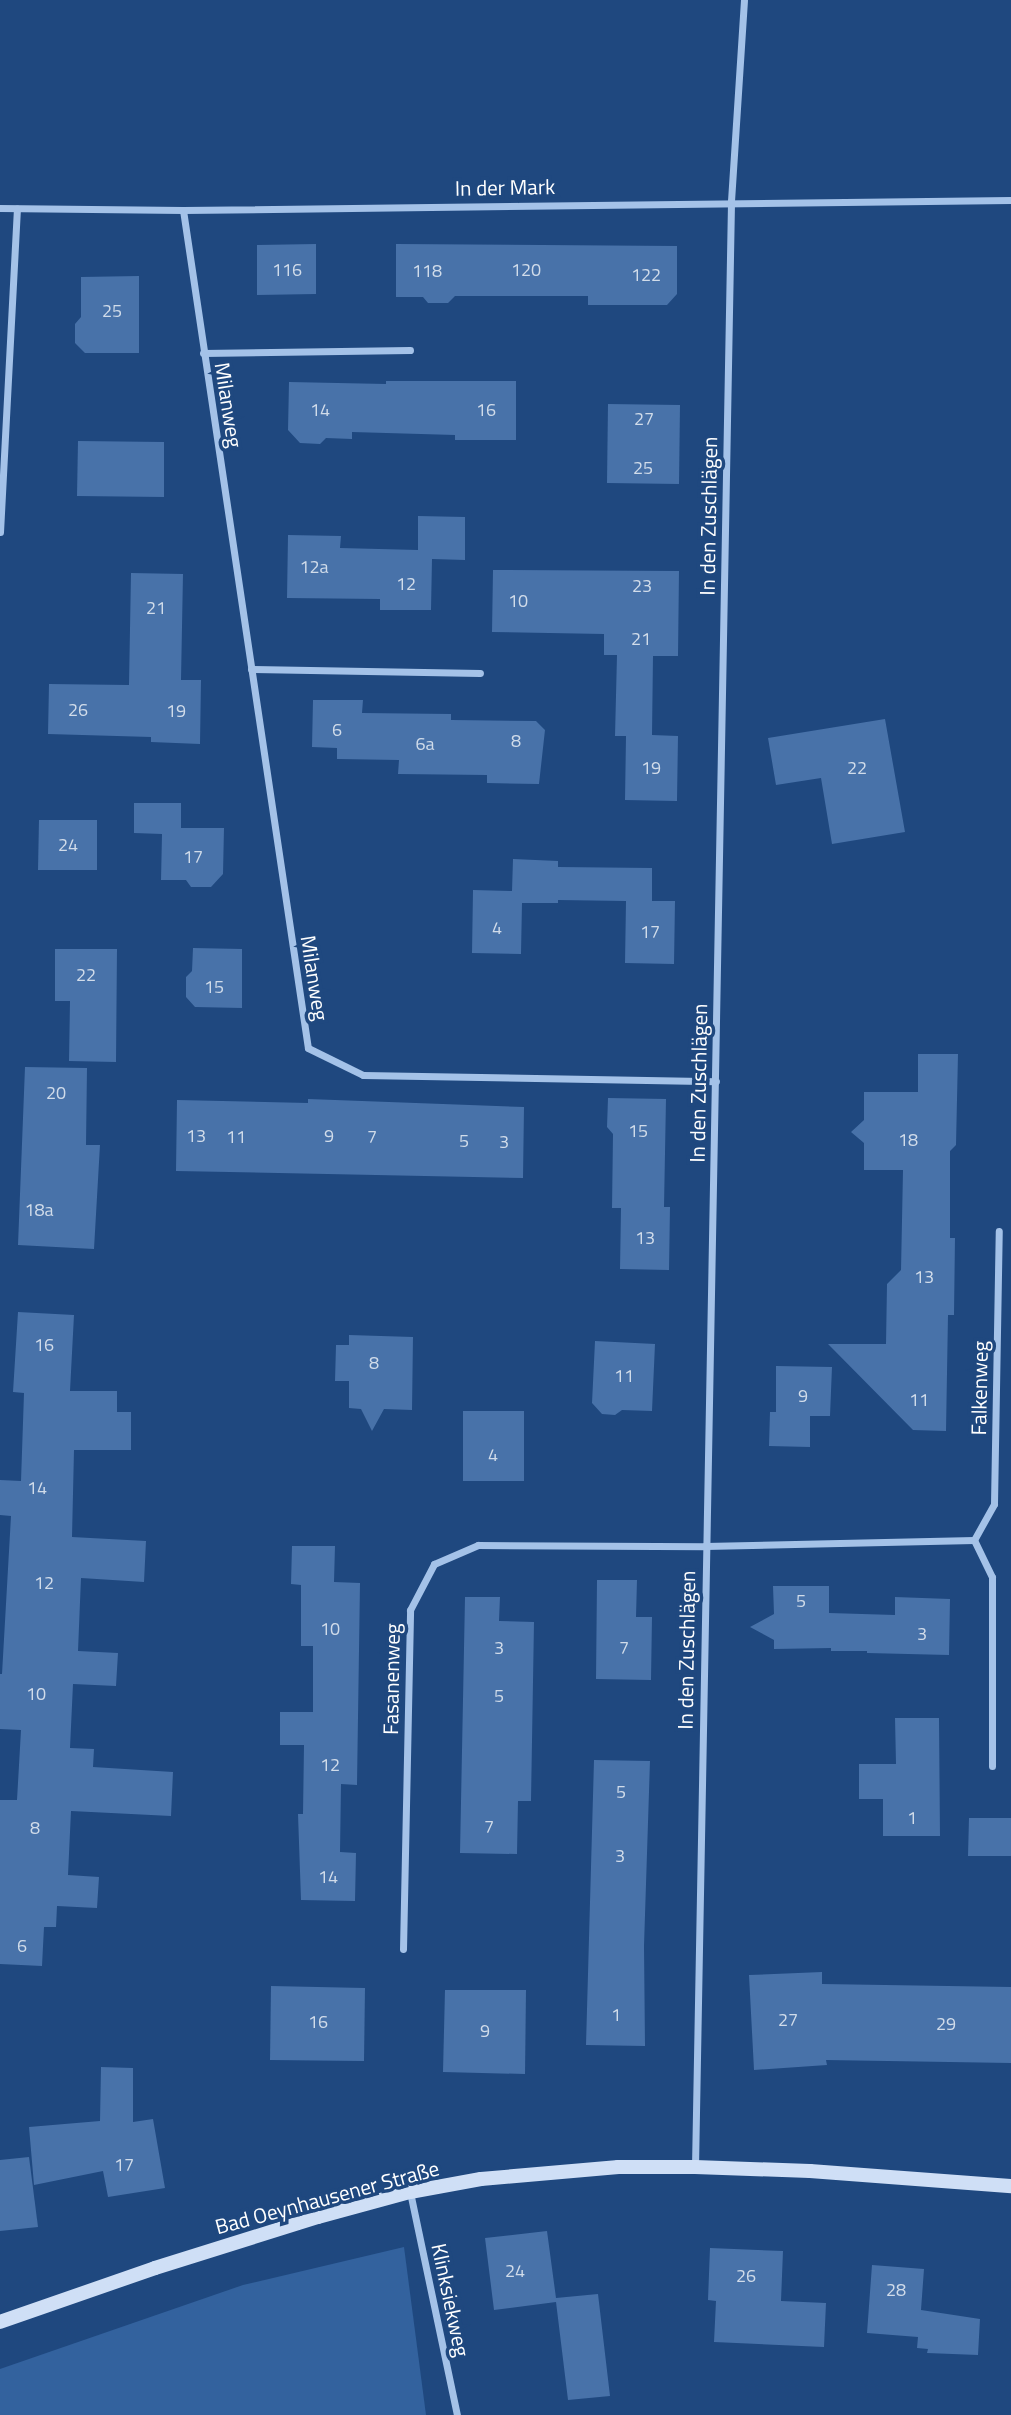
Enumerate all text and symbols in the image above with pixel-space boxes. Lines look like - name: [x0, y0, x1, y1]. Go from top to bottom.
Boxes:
- street label: In der Mark: [455, 174, 555, 200]
- house number: 116: [272, 259, 302, 281]
- house number: 120: [511, 259, 541, 281]
- house number: 118: [412, 260, 442, 282]
- house number: 122: [631, 264, 661, 286]
- house number: 25: [102, 300, 122, 322]
- street label: Milanweg: [210, 361, 248, 449]
- house number: 14: [310, 399, 330, 421]
- house number: 16: [476, 399, 496, 421]
- house number: 27: [634, 408, 654, 430]
- street label: In den Zuschlägen: [694, 436, 722, 596]
- house number: 25: [633, 457, 653, 479]
- house number: 12a: [299, 556, 329, 578]
- house number: 12: [396, 573, 416, 595]
- house number: 23: [632, 575, 652, 597]
- house number: 10: [508, 590, 528, 612]
- house number: 21: [146, 597, 166, 619]
- house number: 21: [631, 628, 651, 650]
- house number: 26: [68, 699, 88, 721]
- house number: 19: [166, 700, 186, 722]
- house number: 6: [332, 719, 342, 741]
- house number: 8: [511, 730, 521, 752]
- house number: 6a: [415, 733, 435, 755]
- house number: 19: [641, 757, 661, 779]
- house number: 22: [847, 757, 867, 779]
- house number: 24: [58, 834, 78, 856]
- house number: 17: [183, 846, 203, 868]
- house number: 4: [492, 917, 502, 939]
- house number: 17: [640, 921, 660, 943]
- street label: Milanweg: [296, 934, 334, 1022]
- house number: 22: [76, 964, 96, 986]
- house number: 15: [204, 976, 224, 998]
- street label: In den Zuschlägen: [684, 1003, 712, 1163]
- house number: 20: [46, 1082, 66, 1104]
- house number: 15: [628, 1120, 648, 1142]
- house number: 13: [186, 1125, 206, 1147]
- house number: 9: [324, 1125, 334, 1147]
- house number: 11: [226, 1126, 246, 1148]
- house number: 7: [367, 1126, 377, 1148]
- house number: 18: [898, 1129, 918, 1151]
- house number: 5: [459, 1130, 469, 1152]
- house number: 3: [499, 1131, 509, 1153]
- house number: 18a: [24, 1199, 54, 1221]
- house number: 13: [635, 1227, 655, 1249]
- house number: 13: [914, 1266, 934, 1288]
- house number: 16: [34, 1334, 54, 1356]
- street label: Falkenweg: [966, 1340, 992, 1436]
- house number: 8: [369, 1352, 379, 1374]
- house number: 11: [614, 1365, 634, 1387]
- house number: 9: [798, 1385, 808, 1407]
- house number: 11: [909, 1389, 929, 1411]
- house number: 4: [488, 1444, 498, 1466]
- house number: 14: [27, 1477, 47, 1499]
- street label: In den Zuschlägen: [672, 1570, 700, 1730]
- house number: 12: [34, 1572, 54, 1594]
- house number: 5: [796, 1590, 806, 1612]
- house number: 10: [320, 1618, 340, 1640]
- street label: Fasanenweg: [377, 1623, 405, 1735]
- house number: 3: [917, 1623, 927, 1645]
- house number: 3: [494, 1637, 504, 1659]
- house number: 7: [619, 1637, 629, 1659]
- house number: 10: [26, 1683, 46, 1705]
- house number: 5: [494, 1685, 504, 1707]
- house number: 12: [320, 1754, 340, 1776]
- house number: 5: [616, 1781, 626, 1803]
- house number: 1: [907, 1807, 917, 1829]
- house number: 7: [484, 1816, 494, 1838]
- house number: 8: [30, 1817, 40, 1839]
- house number: 3: [615, 1845, 625, 1867]
- house number: 14: [318, 1866, 338, 1888]
- house number: 6: [17, 1935, 27, 1957]
- house number: 1: [611, 2004, 621, 2026]
- house number: 27: [778, 2009, 798, 2031]
- house number: 16: [308, 2011, 328, 2033]
- house number: 29: [936, 2013, 956, 2035]
- house number: 9: [480, 2020, 490, 2042]
- house number: 17: [114, 2154, 134, 2176]
- street label: Bad Oeynhausener Straße: [212, 2155, 442, 2239]
- street label: Klinksiekweg: [427, 2241, 475, 2359]
- house number: 24: [505, 2260, 525, 2282]
- house number: 26: [736, 2265, 756, 2287]
- house number: 28: [886, 2279, 906, 2301]

